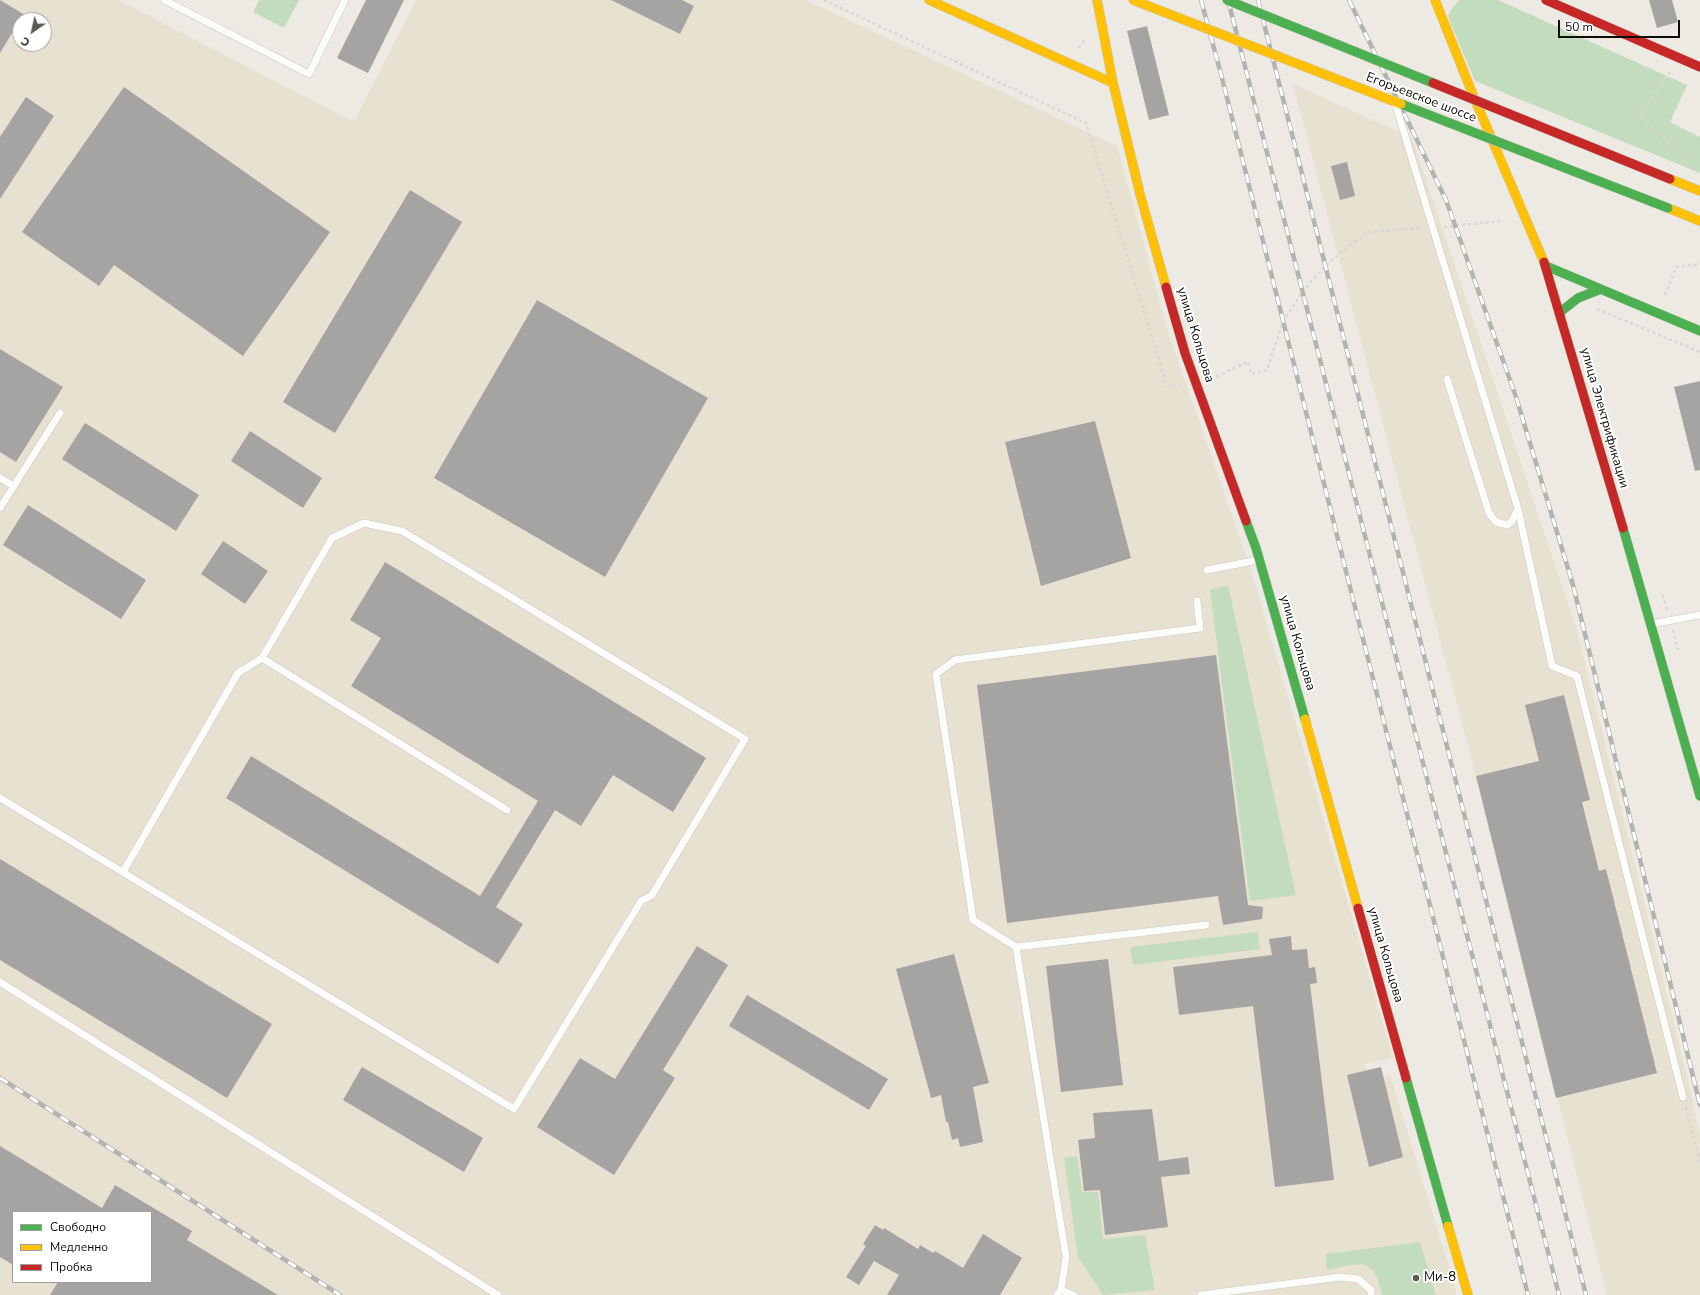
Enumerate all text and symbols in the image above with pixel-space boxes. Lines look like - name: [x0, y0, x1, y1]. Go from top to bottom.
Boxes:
- north arrow: [12, 12, 52, 52]
- scale bar: [1560, 12, 1682, 38]
- text: 50 m: [1565, 19, 1593, 35]
- text: С: [18, 33, 33, 50]
- street label: Егорьевское шоссе: [1363, 70, 1479, 126]
- street label: улица Кольцова: [1173, 285, 1217, 385]
- street label: улица Электрификации: [1576, 346, 1632, 490]
- street label: улица Кольцова: [1276, 593, 1318, 693]
- street label: улица Кольцова: [1364, 905, 1406, 1005]
- legend: [12, 1211, 152, 1283]
- text: Свободно: [50, 1219, 106, 1235]
- text: Медленно: [50, 1239, 108, 1255]
- text: Пробка: [50, 1259, 93, 1275]
- place label: Ми-8: [1424, 1270, 1456, 1286]
- marker: Ми-8: [1411, 1273, 1421, 1283]

